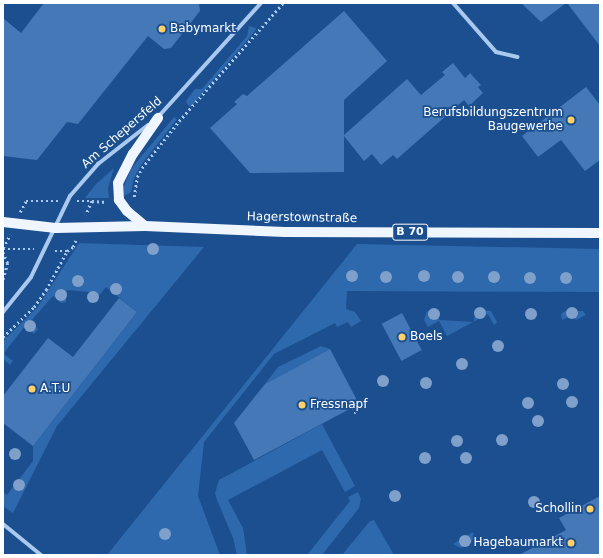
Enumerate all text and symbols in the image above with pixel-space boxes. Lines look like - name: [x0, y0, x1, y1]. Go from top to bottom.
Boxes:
- place label: Babymarkt: [170, 22, 236, 36]
- marker: Babymarkt: [157, 24, 167, 34]
- street label: Am Schepersfeld: [79, 94, 165, 172]
- place label: Berufsbildungszentrum Baugewerbe: [423, 106, 563, 134]
- marker: Berufsbildungszentrum Baugewerbe: [566, 115, 576, 125]
- street label: Hagerstownstraße: [247, 210, 357, 226]
- road number: B 70: [392, 223, 428, 241]
- place label: Boels: [410, 330, 443, 344]
- marker: Boels: [397, 332, 407, 342]
- place label: A.T.U: [40, 382, 70, 396]
- marker: A.T.U: [27, 384, 37, 394]
- place label: Fressnapf: [310, 398, 367, 412]
- marker: Fressnapf: [297, 400, 307, 410]
- place label: Schollin: [535, 502, 582, 516]
- marker: Schollin: [585, 504, 595, 514]
- place label: Hagebaumarkt: [473, 536, 563, 550]
- marker: Hagebaumarkt: [566, 538, 576, 548]

